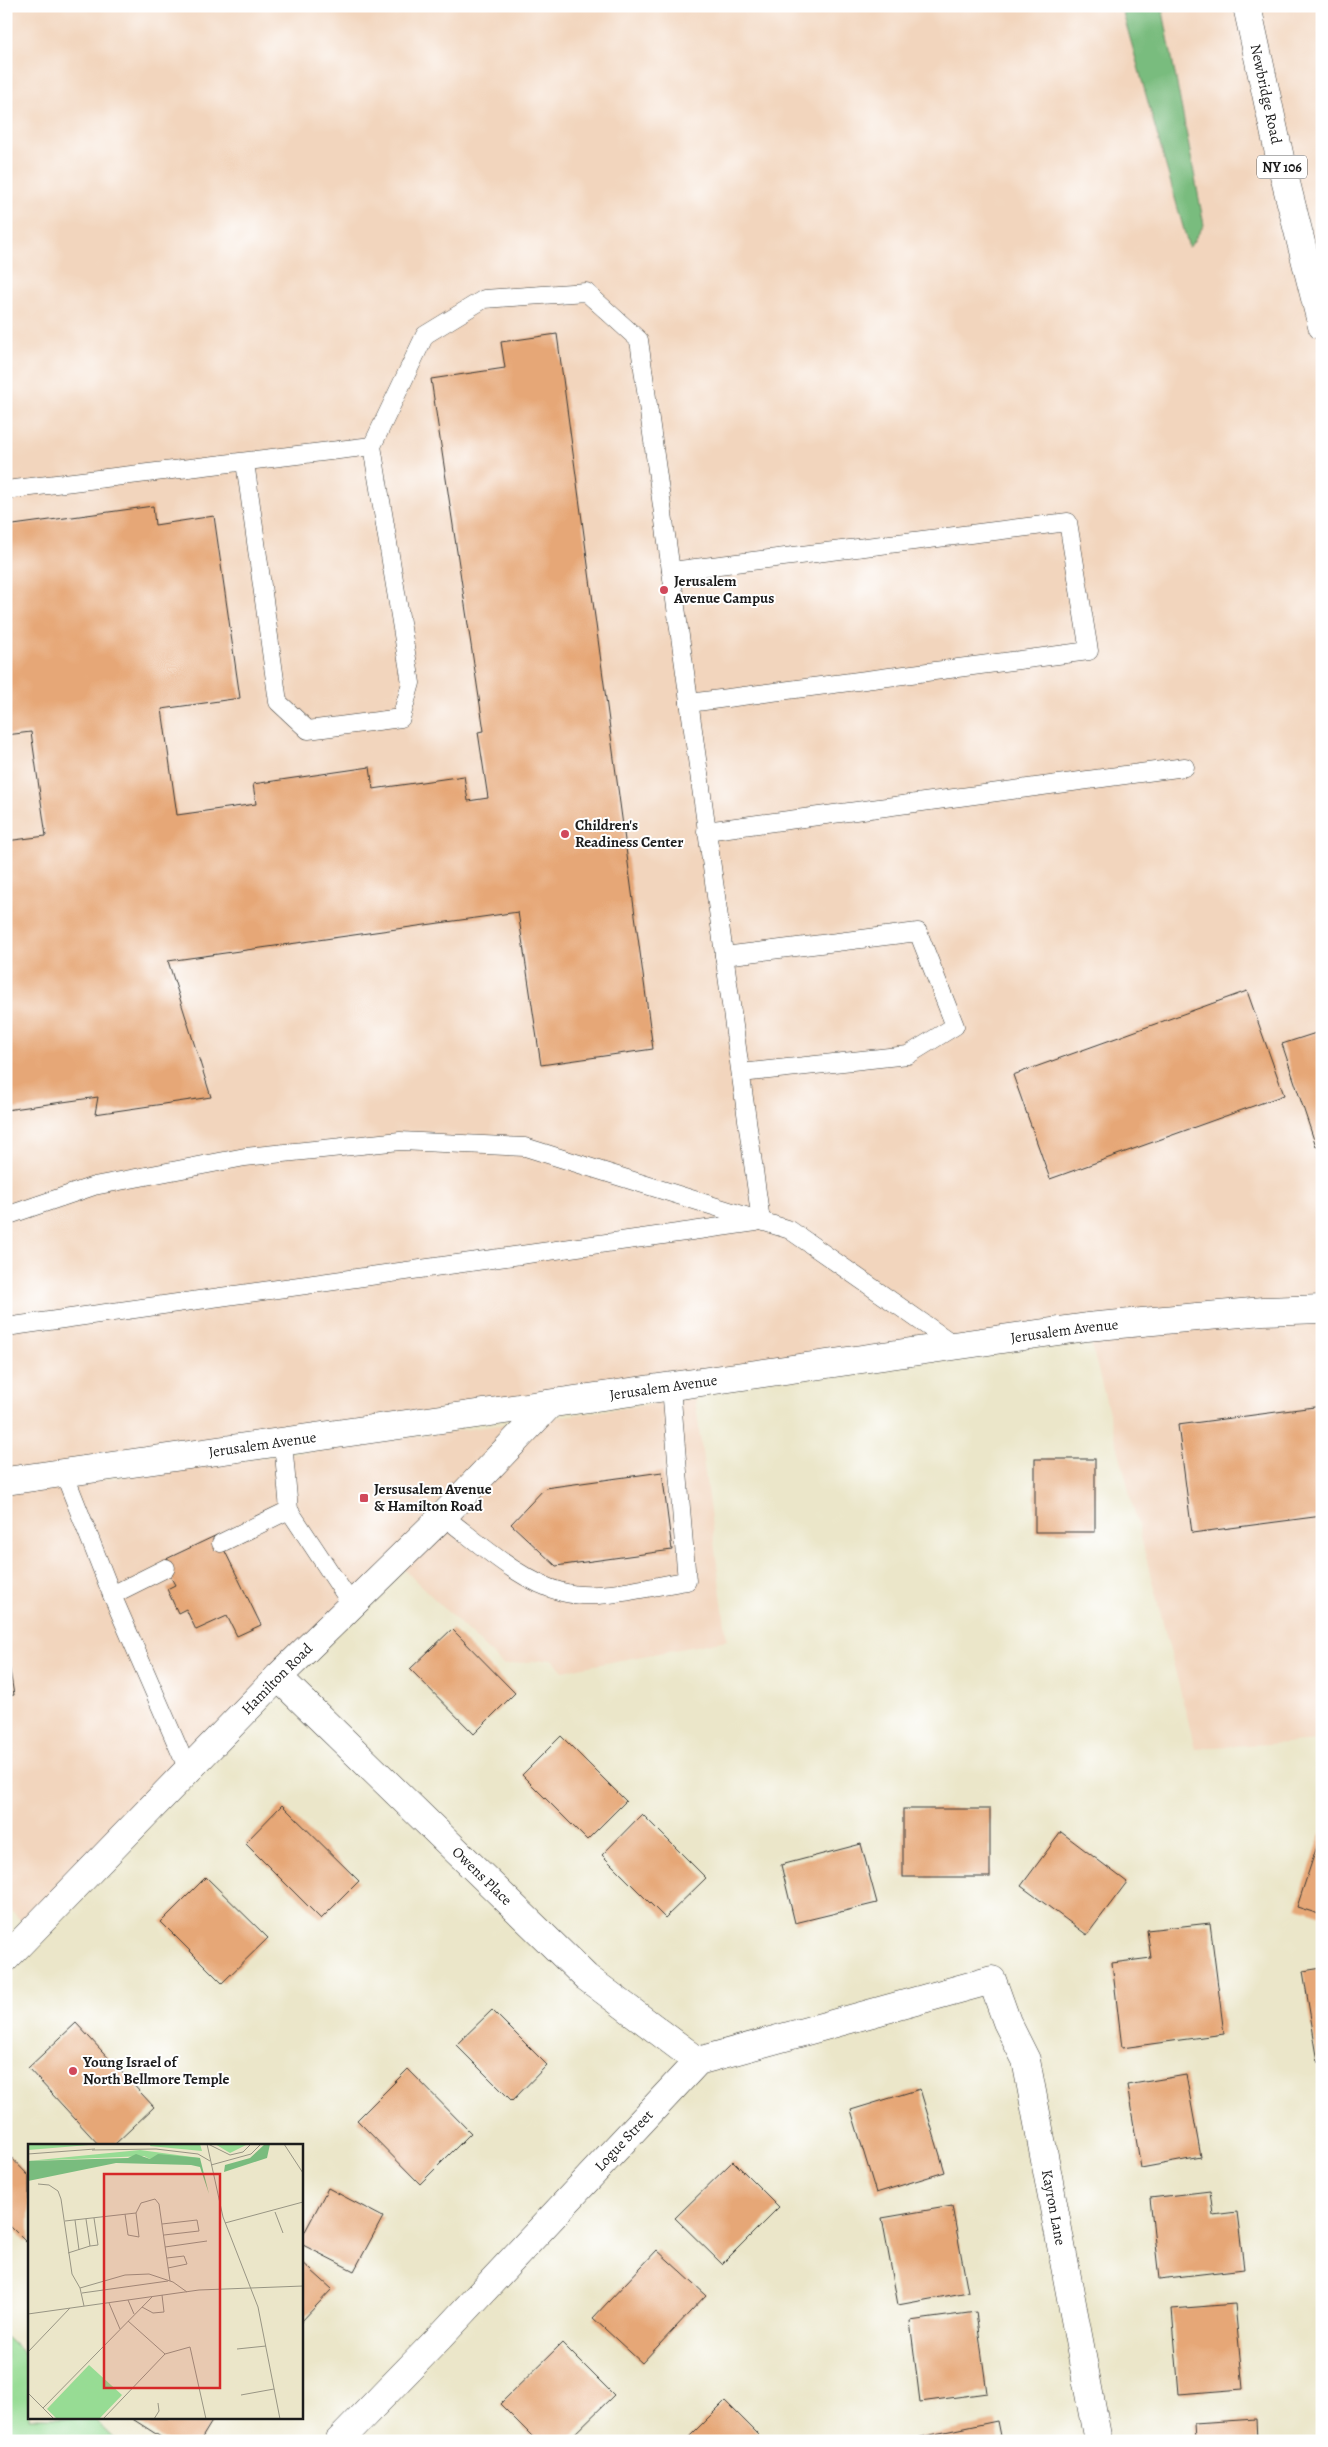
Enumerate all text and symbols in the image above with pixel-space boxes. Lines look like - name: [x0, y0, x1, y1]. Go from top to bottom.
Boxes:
- street label: Newbridge Road: [1246, 42, 1287, 147]
- road number: NY 106: [1257, 156, 1307, 178]
- place label: Jerusalem Avenue Campus: [673, 571, 774, 608]
- marker: Jerusalem Avenue Campus: [658, 584, 670, 596]
- place label: Children's Readiness Center: [575, 815, 683, 852]
- marker: Children's Readiness Center: [559, 828, 571, 840]
- street label: Jerusalem Avenue: [1009, 1314, 1119, 1348]
- street label: Jerusalem Avenue: [608, 1370, 719, 1405]
- street label: Jerusalem Avenue: [207, 1427, 318, 1462]
- place label: Jersusalem Avenue & Hamilton Road: [374, 1479, 492, 1516]
- marker: Jersusalem Avenue & Hamilton Road: [358, 1492, 370, 1504]
- street label: Hamilton Road: [237, 1638, 318, 1719]
- street label: Owens Place: [448, 1842, 517, 1910]
- place label: Young Israel of North Bellmore Temple: [82, 2052, 230, 2089]
- marker: Young Israel of North Bellmore Temple: [67, 2065, 79, 2077]
- street label: Logue Street: [590, 2105, 657, 2176]
- inset map: [28, 2144, 302, 2420]
- street label: Kayron Lane: [1037, 2168, 1071, 2247]

